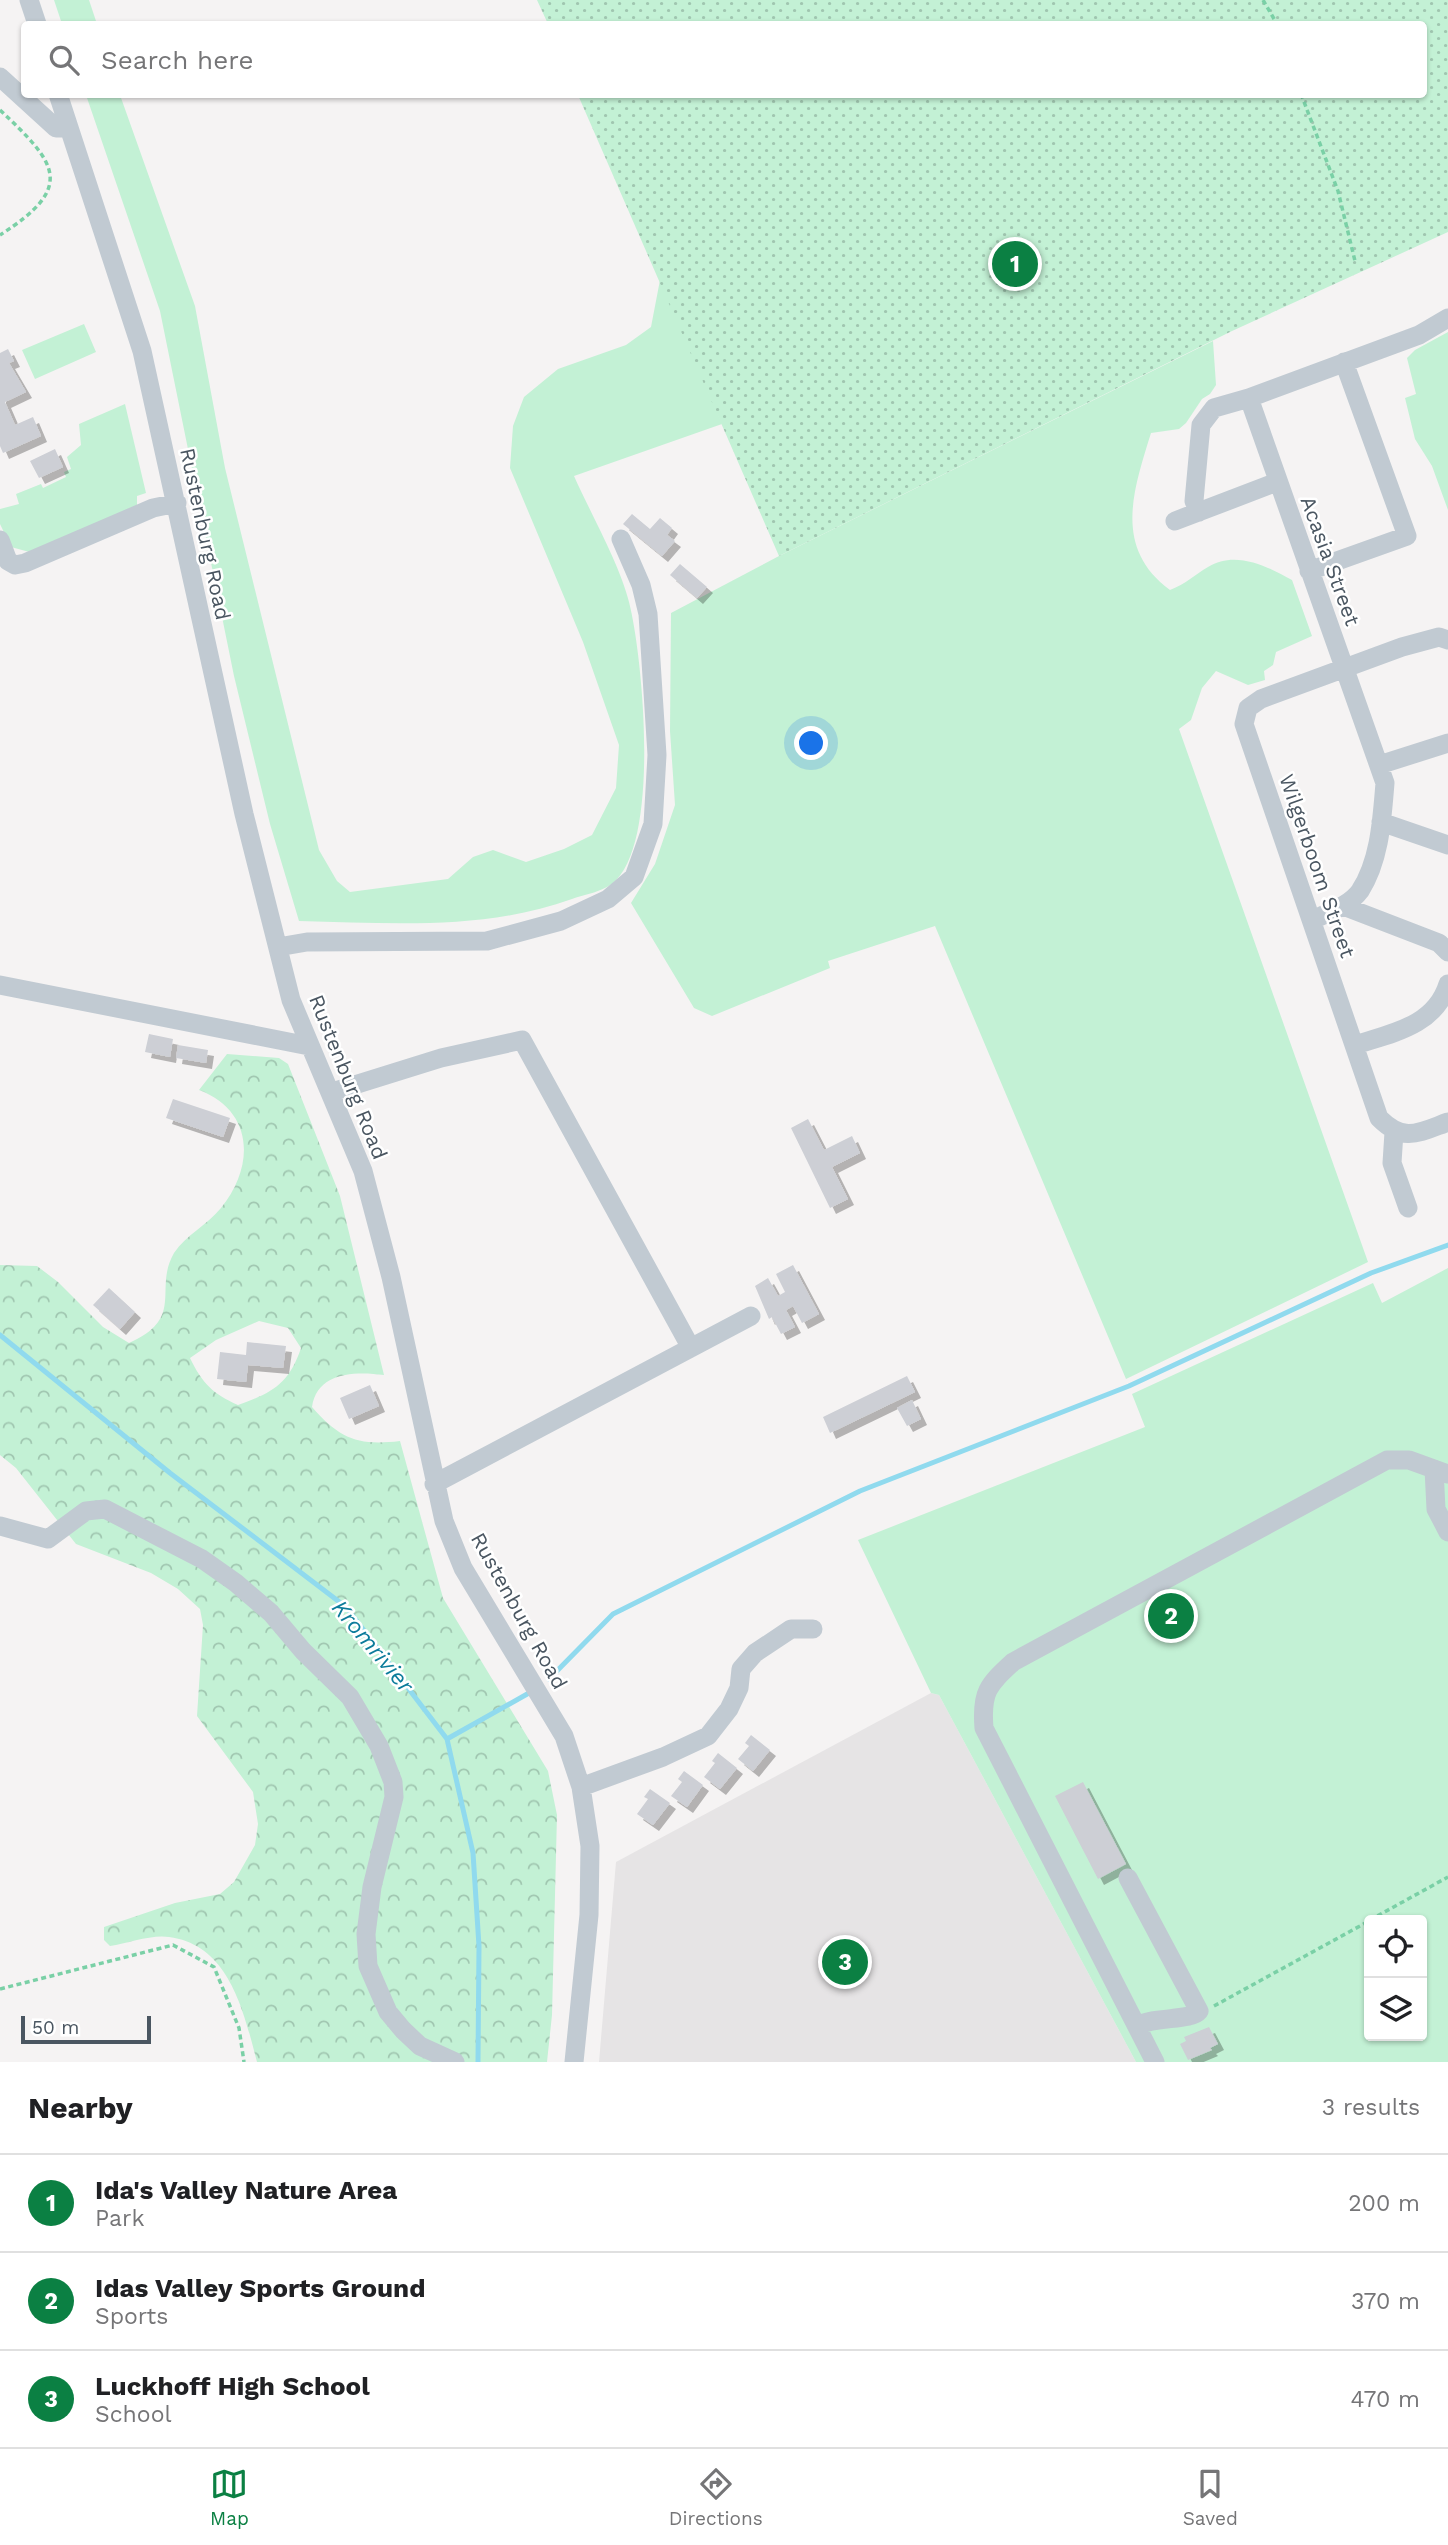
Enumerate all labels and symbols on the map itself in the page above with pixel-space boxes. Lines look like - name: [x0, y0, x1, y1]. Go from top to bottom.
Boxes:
- pin: 1: [992, 238, 1038, 290]
- street label: Rustenburg Road: [175, 445, 236, 622]
- street label: Acasia Street: [1296, 493, 1365, 629]
- your location: [794, 726, 828, 760]
- street label: Wilgerboom Street: [1274, 771, 1361, 961]
- street label: Rustenburg Road: [304, 991, 393, 1163]
- street label: Rustenburg Road: [466, 1528, 573, 1694]
- pin: 2: [1148, 1590, 1194, 1642]
- water label: Kromrivier: [326, 1595, 420, 1699]
- pin: 3: [822, 1936, 868, 1988]
- scale bar: [21, 2013, 150, 2045]

